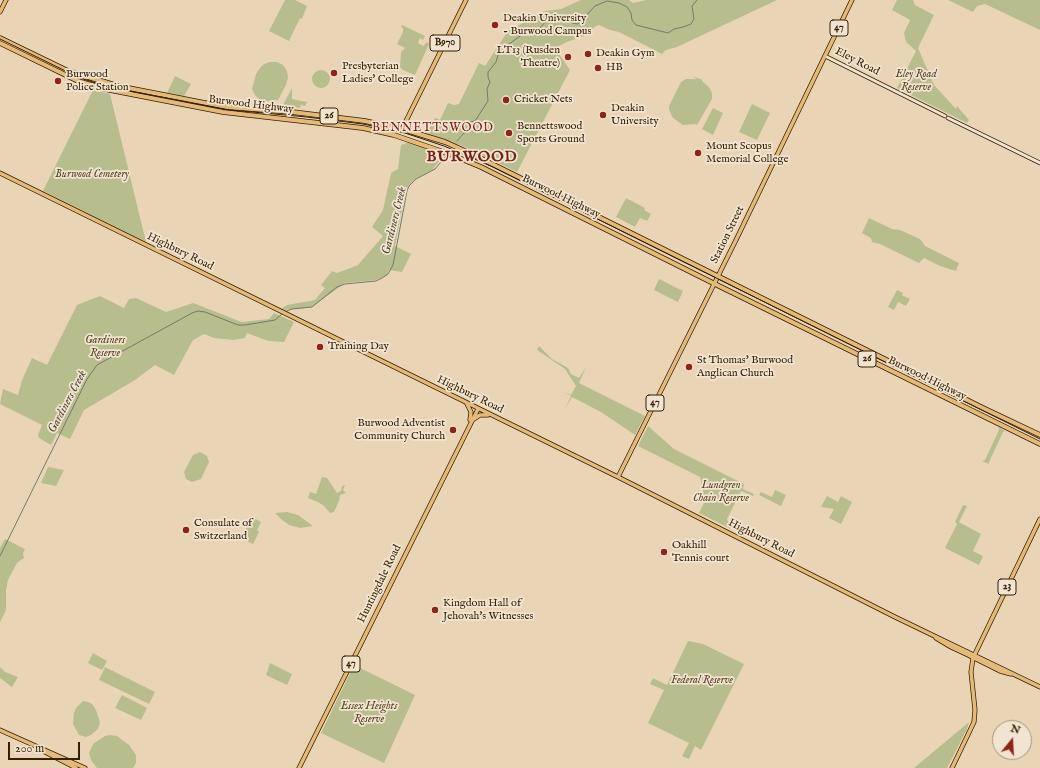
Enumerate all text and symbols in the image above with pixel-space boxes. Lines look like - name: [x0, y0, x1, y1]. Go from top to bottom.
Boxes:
- place label: Deakin University - Burwood Campus: [503, 12, 591, 38]
- marker: Deakin University - Burwood Campus: [490, 20, 500, 30]
- road number: 47: [830, 20, 848, 36]
- road number: B970: [430, 35, 460, 51]
- place label: LT13 (Rusden Theatre): [497, 44, 560, 70]
- street label: Eley Road: [832, 45, 882, 79]
- place label: Deakin Gym: [596, 47, 654, 61]
- marker: Deakin Gym: [583, 49, 593, 59]
- marker: LT13 (Rusden Theatre): [563, 52, 573, 62]
- place label: Presbyterian Ladies' College: [342, 60, 413, 86]
- place label: HB: [606, 61, 623, 75]
- marker: HB: [593, 63, 603, 73]
- place label: Burwood Police Station: [66, 68, 129, 94]
- marker: Presbyterian Ladies' College: [329, 68, 339, 78]
- park label: Eley Road Reserve: [895, 68, 937, 94]
- marker: Burwood Police Station: [53, 76, 63, 86]
- street label: Burwood Highway: [208, 93, 294, 117]
- place label: Cricket Nets: [514, 93, 572, 107]
- marker: Cricket Nets: [501, 95, 511, 105]
- place label: Deakin University: [611, 102, 659, 128]
- road number: 26: [320, 108, 338, 124]
- marker: Deakin University: [598, 110, 608, 120]
- place label: Bennettswood Sports Ground: [517, 120, 585, 146]
- district label: BENNETTSWOOD: [372, 122, 494, 136]
- marker: Bennettswood Sports Ground: [504, 128, 514, 138]
- place label: Mount Scopus Memorial College: [706, 140, 789, 166]
- marker: Mount Scopus Memorial College: [693, 148, 703, 158]
- district label: BURWOOD: [426, 149, 518, 167]
- park label: Burwood Cemetery: [55, 168, 129, 182]
- street label: Burwood Highway: [520, 172, 602, 222]
- water label: Gardiners Creek: [380, 186, 410, 256]
- street label: Station Street: [708, 204, 748, 266]
- street label: Highbury Road: [145, 230, 215, 274]
- park label: Gardiners Reserve: [85, 334, 125, 360]
- place label: Training Day: [328, 340, 389, 354]
- marker: Training Day: [315, 342, 325, 352]
- road number: 26: [858, 351, 876, 367]
- place label: St Thomas' Burwood Anglican Church: [697, 354, 793, 380]
- street label: Burwood Highway: [886, 354, 968, 404]
- marker: St Thomas' Burwood Anglican Church: [684, 362, 694, 372]
- water label: Gardiners Creek: [45, 368, 91, 436]
- street label: Highbury Road: [435, 373, 505, 417]
- road number: 47: [646, 395, 664, 411]
- place label: Burwood Adventist Community Church: [354, 417, 445, 443]
- marker: Burwood Adventist Community Church: [448, 425, 458, 435]
- park label: Lundgren Chain Reserve: [693, 479, 749, 505]
- place label: Consulate of Switzerland: [194, 517, 252, 543]
- street label: Highbury Road: [726, 517, 796, 561]
- marker: Consulate of Switzerland: [181, 525, 191, 535]
- place label: Oakhill Tennis court: [672, 539, 729, 565]
- street label: Huntingdale Road: [355, 543, 405, 625]
- marker: Oakhill Tennis court: [659, 547, 669, 557]
- road number: 23: [998, 579, 1016, 595]
- place label: Kingdom Hall of Jehovah's Witnesses: [443, 597, 533, 623]
- marker: Kingdom Hall of Jehovah's Witnesses: [430, 605, 440, 615]
- road number: 47: [342, 656, 360, 672]
- park label: Federal Reserve: [671, 674, 733, 688]
- park label: Essex Heights Reserve: [341, 700, 397, 726]
- north arrow: [992, 720, 1032, 760]
- text: N: [1009, 721, 1022, 738]
- scale bar: [10, 734, 82, 760]
- text: 200 m: [15, 741, 44, 756]

